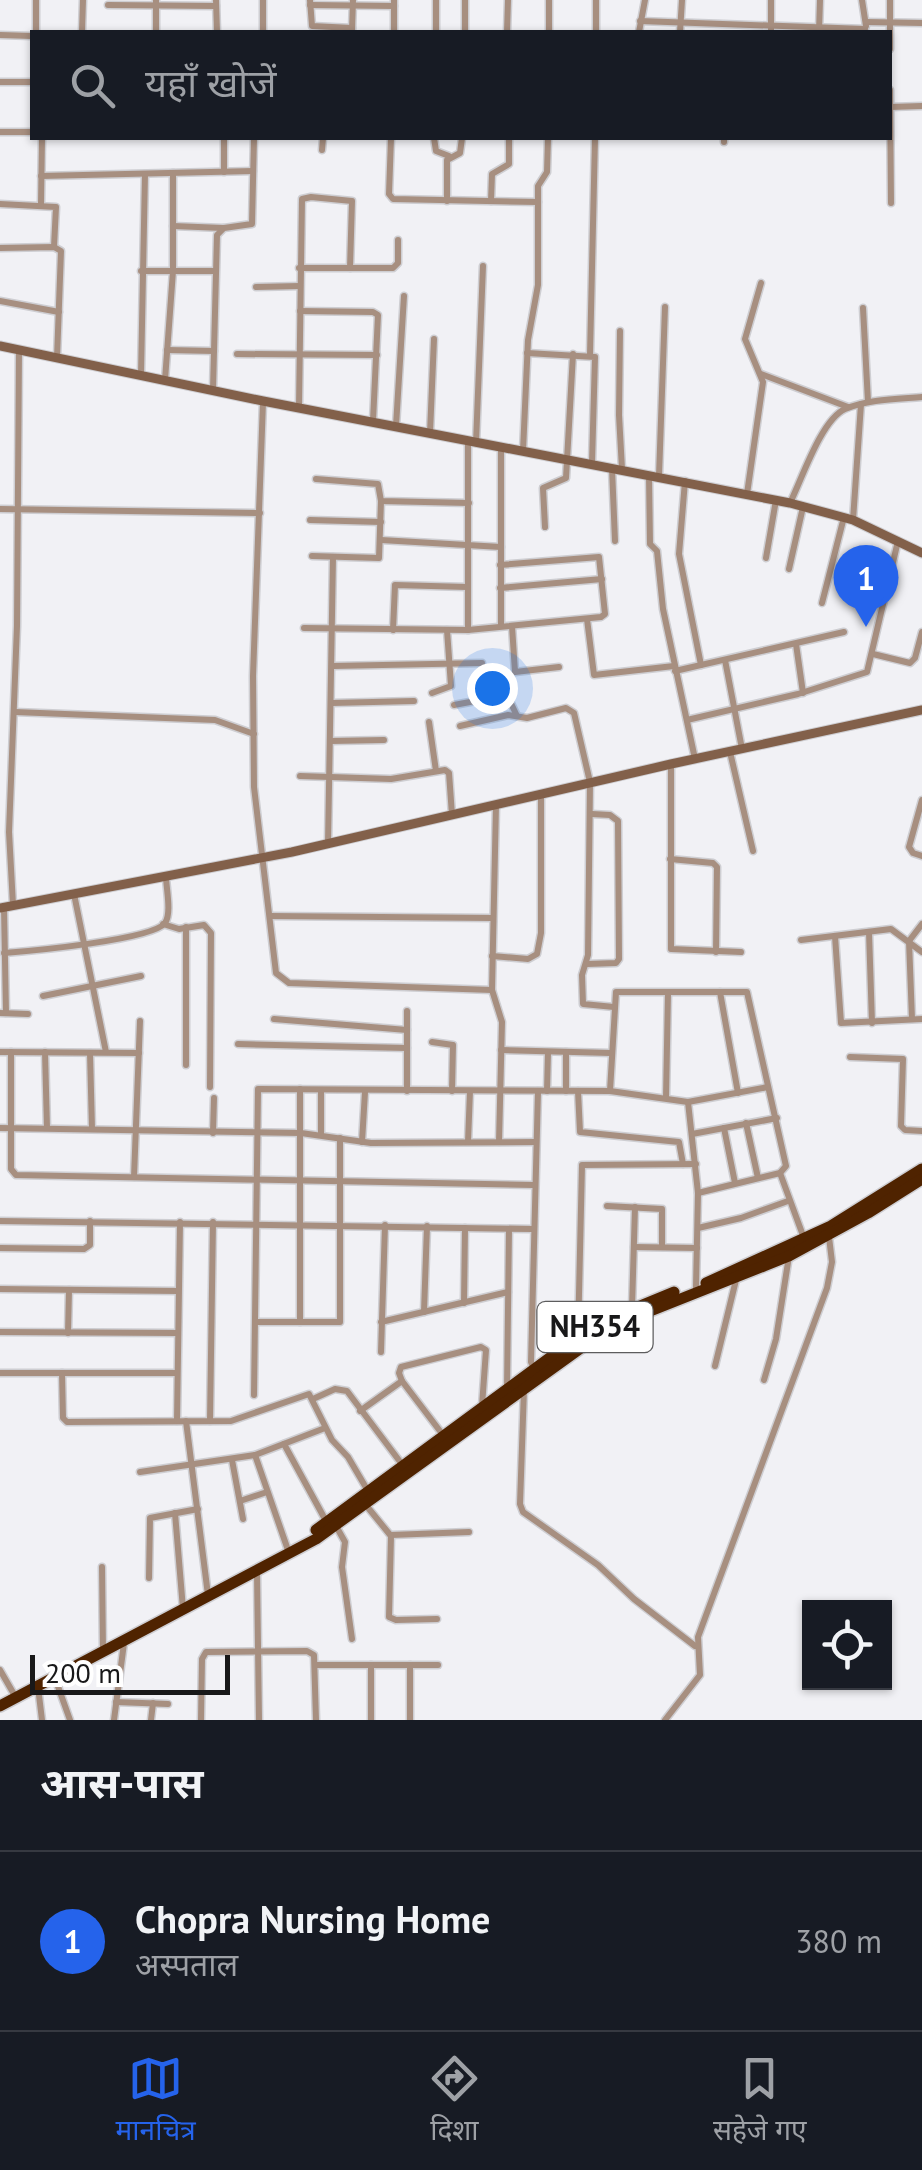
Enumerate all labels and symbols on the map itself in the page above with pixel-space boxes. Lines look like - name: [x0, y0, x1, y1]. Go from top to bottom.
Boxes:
- pin: 1: [834, 544, 898, 627]
- your location: [467, 663, 518, 714]
- road number: NH354: [538, 1302, 652, 1352]
- scale bar: [30, 1650, 230, 1694]

